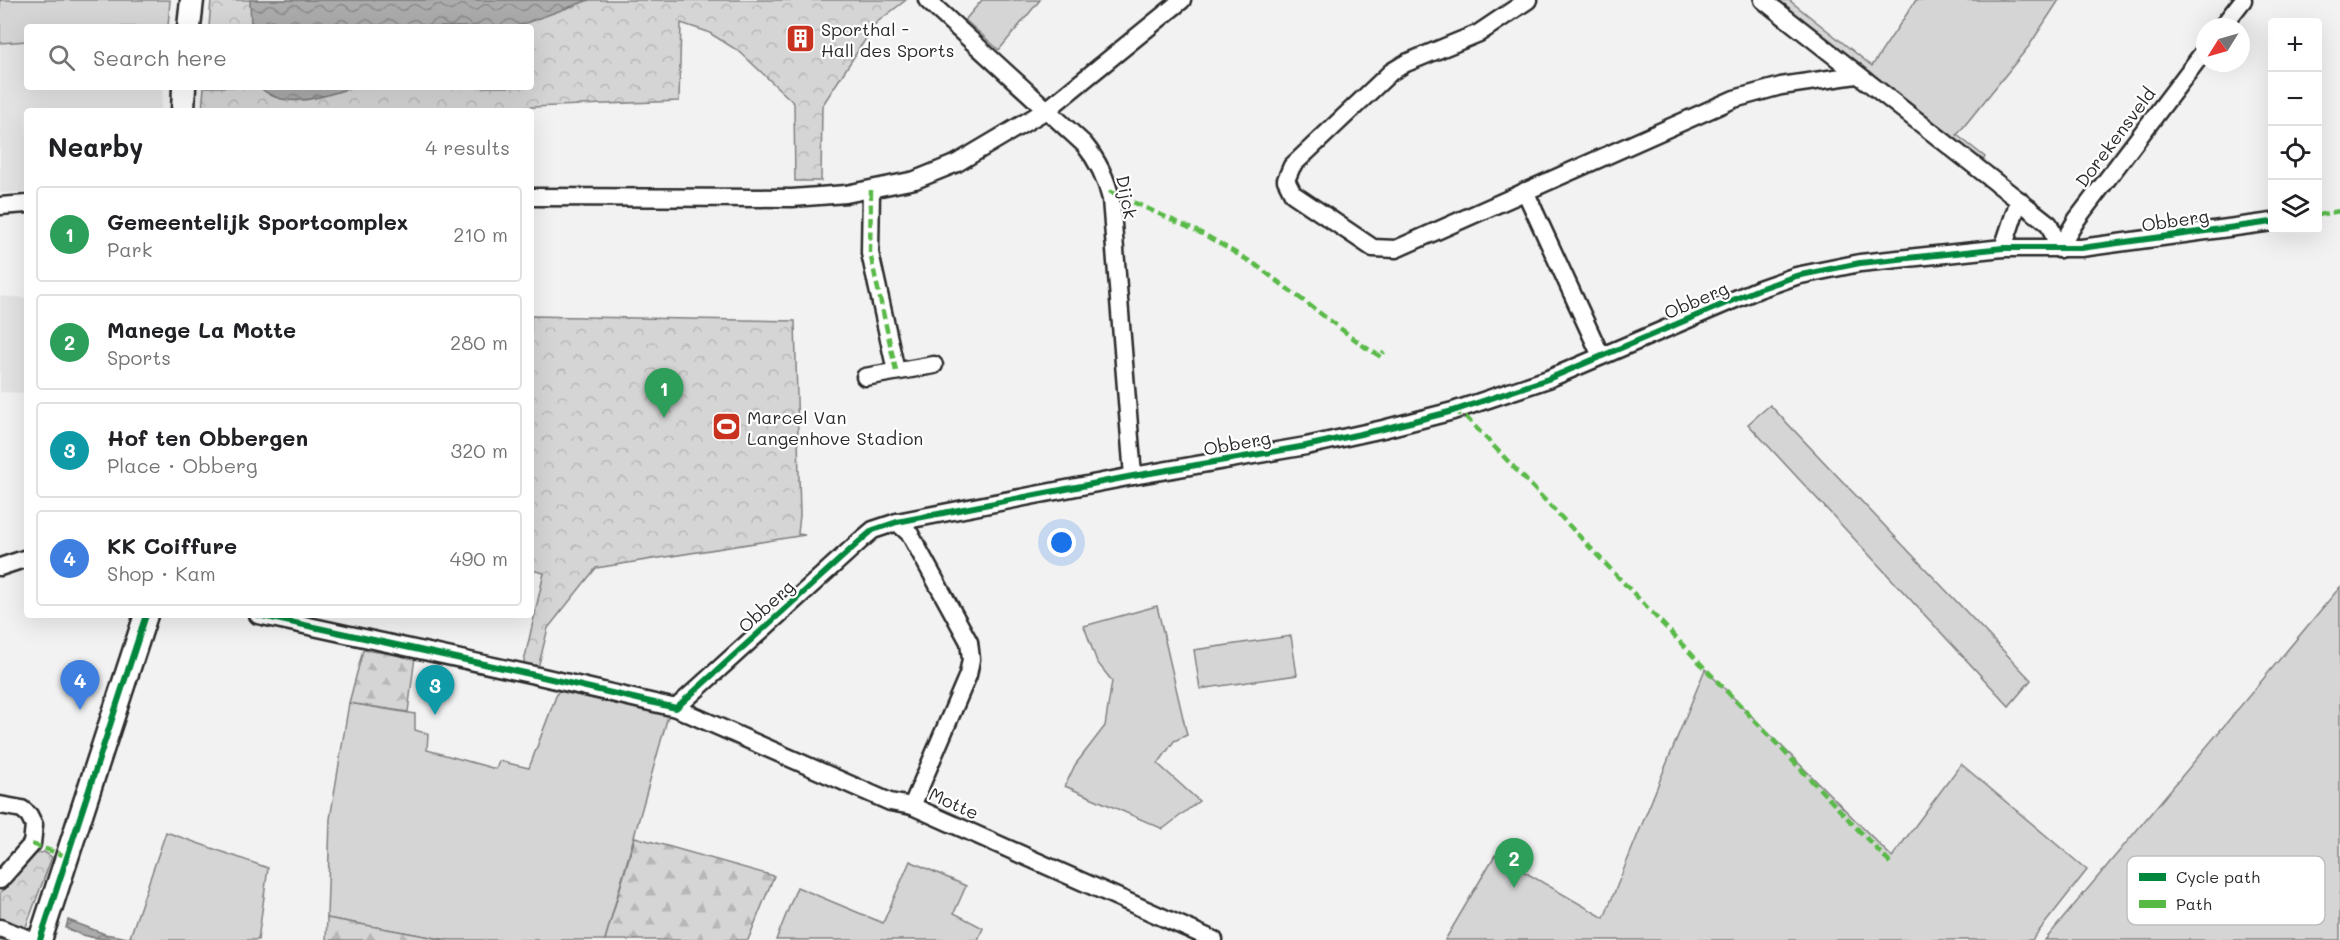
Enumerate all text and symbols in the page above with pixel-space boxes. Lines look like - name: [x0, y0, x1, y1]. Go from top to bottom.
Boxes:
- place label: Sporthal - Hall des Sports: [821, 17, 955, 62]
- north arrow: [2196, 18, 2250, 72]
- map controls: [2268, 18, 2322, 234]
- button: +: [2268, 18, 2322, 72]
- building icon: Sporthal - Hall des Sports: [784, 23, 816, 55]
- search box: [24, 24, 534, 90]
- icon: search: [45, 41, 78, 74]
- text: Search here: [93, 43, 227, 72]
- button: −: [2268, 72, 2322, 126]
- street label: Dorekensveld: [2070, 82, 2160, 192]
- button: locate: [2268, 126, 2322, 180]
- text: Nearby: [48, 130, 143, 164]
- text: 4 results: [425, 134, 510, 160]
- street label: Dijck: [1111, 173, 1143, 221]
- button: layers: [2268, 180, 2322, 234]
- street label: Obberg: [2140, 203, 2210, 237]
- text: Gemeentelijk Sportcomplex: [107, 207, 408, 236]
- text: 1: [65, 221, 74, 247]
- text: 210 m: [453, 221, 508, 247]
- text: Park: [107, 236, 152, 262]
- street label: Obberg: [1660, 276, 1732, 324]
- text: Manege La Motte: [107, 315, 296, 344]
- text: 2: [64, 329, 75, 355]
- text: 280 m: [450, 329, 508, 355]
- text: Sports: [107, 344, 171, 370]
- pin: 1: [644, 368, 684, 418]
- place label: Marcel Van Langenhove Stadion: [747, 405, 923, 450]
- sports icon: Marcel Van Langenhove Stadion: [710, 411, 742, 443]
- text: Hof ten Obbergen: [107, 423, 308, 452]
- street label: Obberg: [1202, 425, 1272, 461]
- text: 3: [64, 437, 76, 463]
- text: 320 m: [450, 437, 508, 463]
- text: Place · Obberg: [107, 452, 258, 478]
- your location: [1047, 528, 1076, 557]
- text: KK Coiffure: [107, 531, 237, 560]
- text: 4: [63, 545, 76, 571]
- text: 490 m: [450, 545, 508, 571]
- text: Shop · Kam: [107, 560, 216, 586]
- street label: Obberg: [733, 574, 799, 638]
- pin: 4: [60, 660, 100, 710]
- pin: 3: [416, 666, 454, 715]
- street label: Motte: [925, 781, 983, 825]
- pin: 2: [1494, 838, 1534, 888]
- legend: [2127, 856, 2325, 925]
- text: Cycle path: [2176, 866, 2260, 887]
- text: Path: [2176, 893, 2212, 914]

